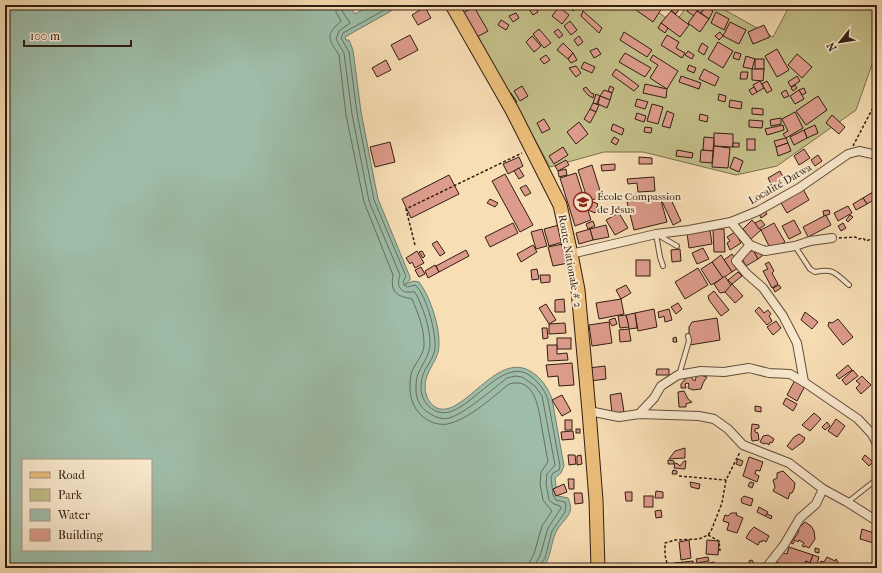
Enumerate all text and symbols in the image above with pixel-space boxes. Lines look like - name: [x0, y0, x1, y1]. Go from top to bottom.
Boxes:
- scale bar: [24, 22, 131, 48]
- north arrow: [820, 22, 860, 62]
- text: 100 m: [30, 29, 60, 43]
- text: N: [824, 39, 839, 54]
- street label: Localité Datwa: [746, 160, 815, 207]
- place label: École Compassion de Jésus: [597, 190, 682, 216]
- school or university icon: École Compassion de Jésus: [572, 191, 594, 213]
- street label: Route Nationale # 2: [555, 213, 585, 309]
- legend: [22, 459, 152, 551]
- text: Road: [58, 468, 85, 482]
- text: Park: [58, 488, 83, 502]
- text: Water: [57, 508, 91, 522]
- text: Building: [58, 528, 103, 542]

